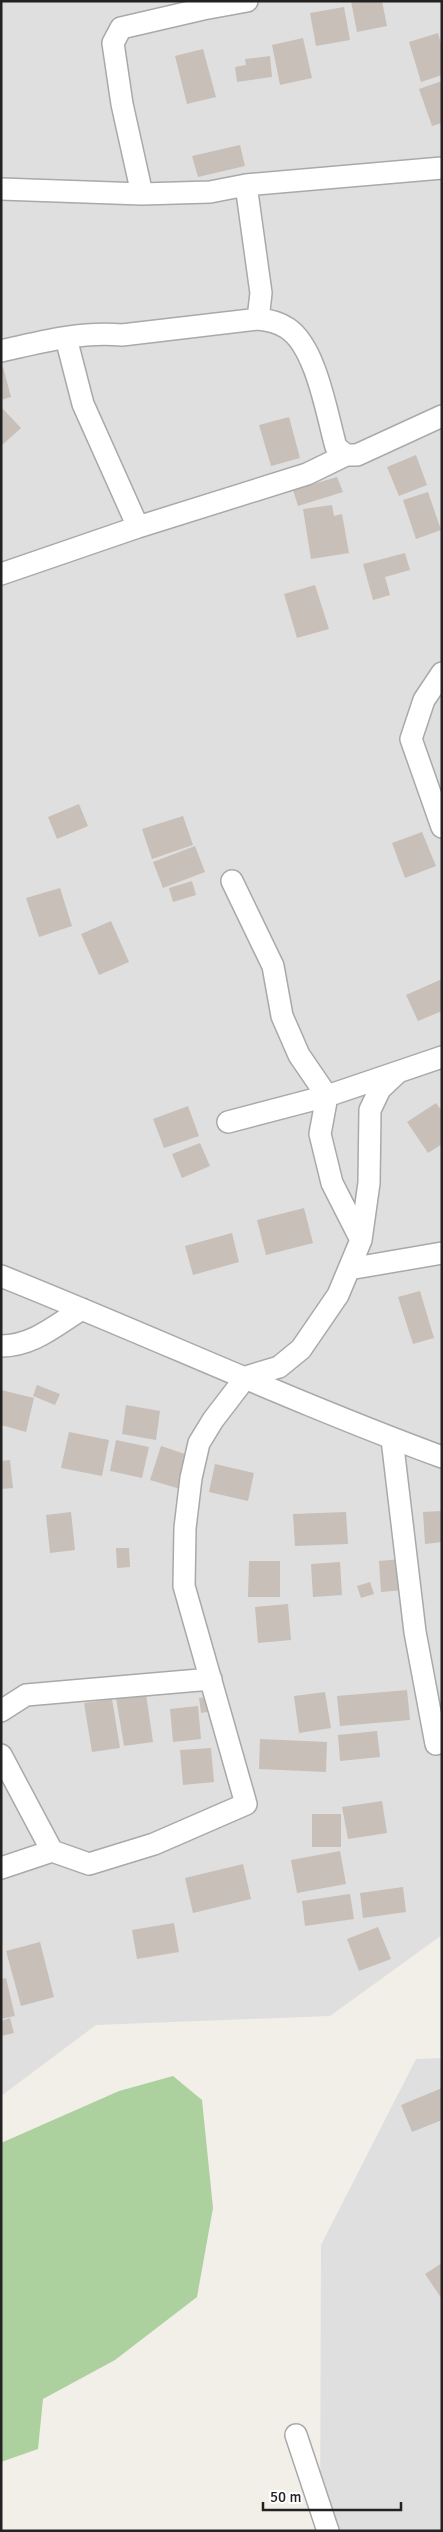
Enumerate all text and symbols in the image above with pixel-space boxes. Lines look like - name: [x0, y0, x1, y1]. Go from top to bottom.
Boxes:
- scale bar: [263, 2480, 400, 2512]
- text: 50 m: [270, 2488, 301, 2506]

